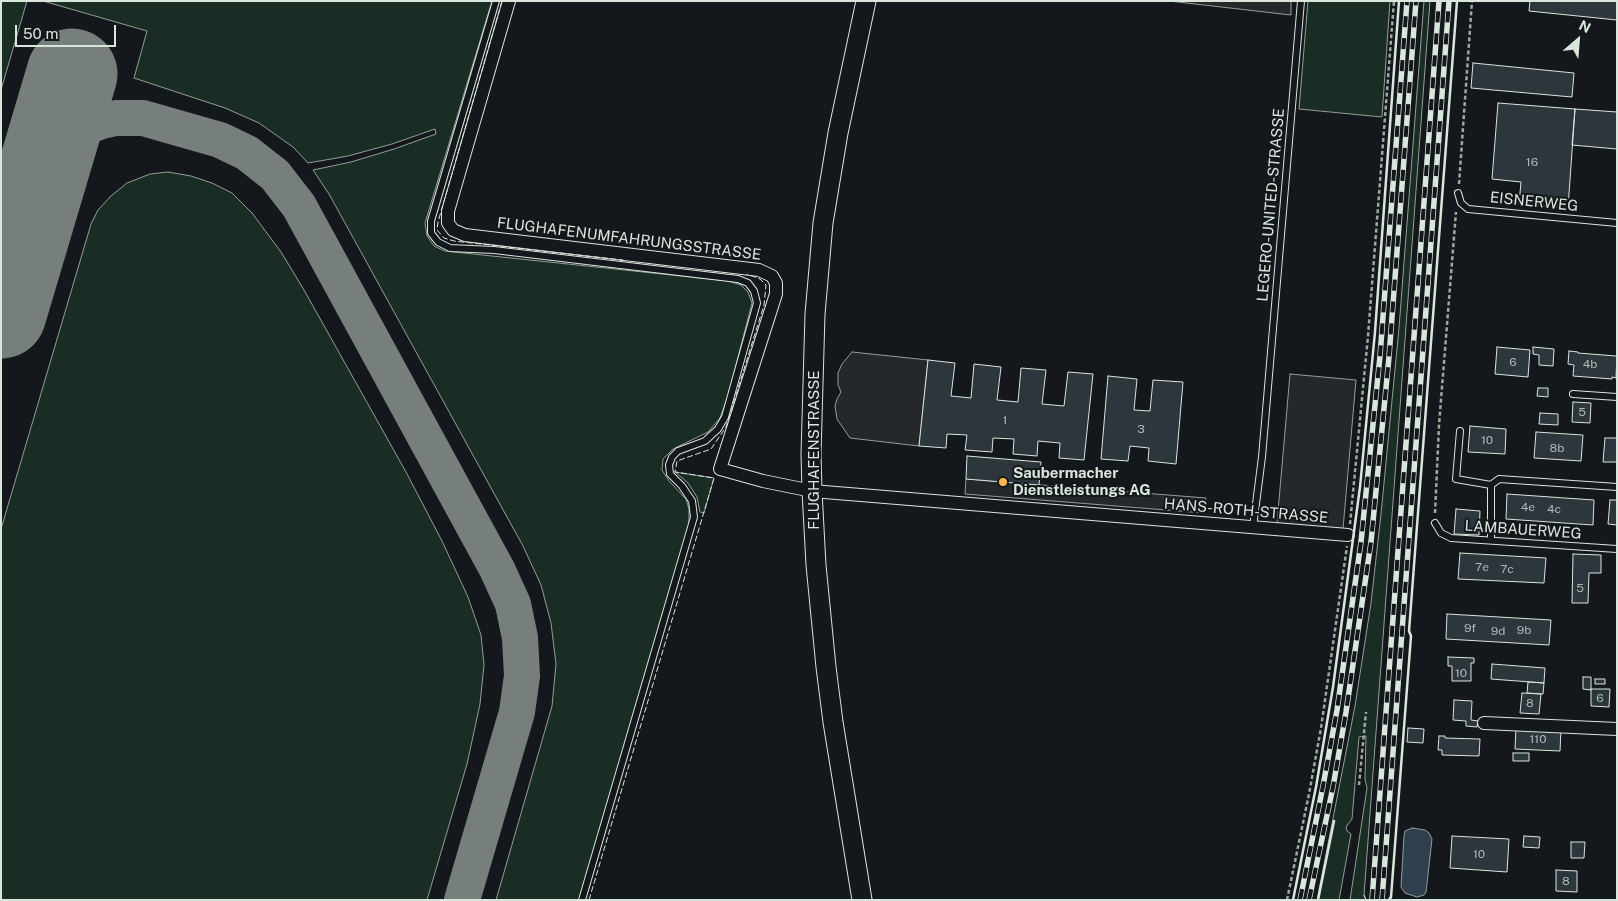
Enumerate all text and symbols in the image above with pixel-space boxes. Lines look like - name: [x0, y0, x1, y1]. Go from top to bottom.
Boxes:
- scale bar: [18, 15, 119, 47]
- north arrow: [1553, 15, 1603, 65]
- text: N: [1576, 17, 1593, 36]
- text: 50 m: [23, 25, 58, 42]
- street label: LEGERO-UNITED-STRASSE: [1254, 108, 1288, 302]
- house number: 16: [1526, 155, 1538, 169]
- street label: EISNERWEG: [1489, 188, 1579, 216]
- street label: FLUGHAFENUMFAHRUNGSSTRASSE: [496, 214, 762, 264]
- house number: 6: [1509, 355, 1517, 369]
- house number: 4b: [1583, 357, 1597, 371]
- street label: FLUGHAFENSTRASSE: [805, 370, 823, 530]
- house number: 5: [1578, 405, 1586, 419]
- house number: 1: [1003, 413, 1007, 427]
- house number: 3: [1137, 422, 1145, 436]
- house number: 10: [1481, 433, 1493, 447]
- house number: 8b: [1550, 441, 1564, 455]
- place label: Saubermacher Dienstleistungs AG: [1013, 464, 1151, 499]
- marker: Saubermacher Dienstleistungs AG: [997, 476, 1009, 488]
- street label: HANS-ROTH-STRASSE: [1163, 495, 1329, 527]
- house number: 4e: [1521, 500, 1535, 514]
- house number: 4c: [1547, 502, 1561, 516]
- street label: LAMBAUERWEG: [1464, 517, 1582, 543]
- house number: 7e: [1475, 560, 1489, 574]
- house number: 7c: [1500, 562, 1514, 576]
- house number: 5: [1576, 581, 1584, 595]
- house number: 9f: [1464, 621, 1476, 635]
- house number: 9b: [1517, 623, 1531, 637]
- house number: 9d: [1491, 624, 1505, 638]
- house number: 10: [1455, 666, 1467, 680]
- house number: 6: [1596, 691, 1604, 705]
- house number: 8: [1526, 696, 1534, 710]
- house number: 110: [1529, 732, 1547, 746]
- house number: 10: [1473, 847, 1485, 861]
- house number: 8: [1562, 874, 1570, 888]

